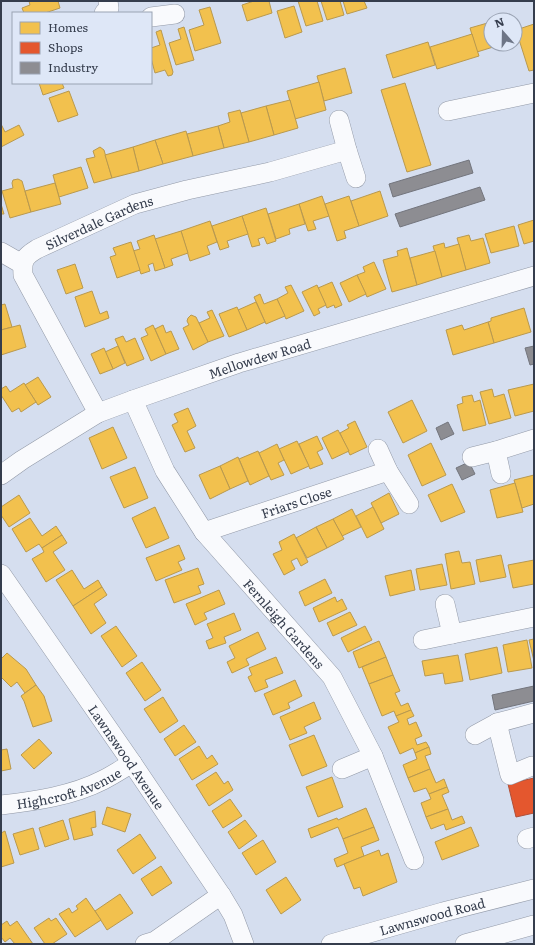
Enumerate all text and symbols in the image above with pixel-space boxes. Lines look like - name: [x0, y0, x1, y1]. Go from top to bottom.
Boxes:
- legend: [12, 12, 152, 84]
- north arrow: [483, 12, 523, 52]
- text: N: [492, 13, 506, 31]
- text: Homes: [48, 18, 88, 36]
- text: Shops: [48, 38, 83, 56]
- text: Industry: [48, 58, 98, 76]
- street label: Silverdale Gardens: [42, 190, 155, 254]
- street label: Mellowdew Road: [206, 333, 313, 382]
- street label: Friars Close: [258, 481, 334, 522]
- street label: Fernleigh Gardens: [240, 574, 329, 672]
- street label: Lawnswood Avenue: [85, 701, 170, 813]
- street label: Highcroft Avenue: [15, 762, 125, 813]
- street label: Lawnswood Road: [377, 892, 487, 939]

